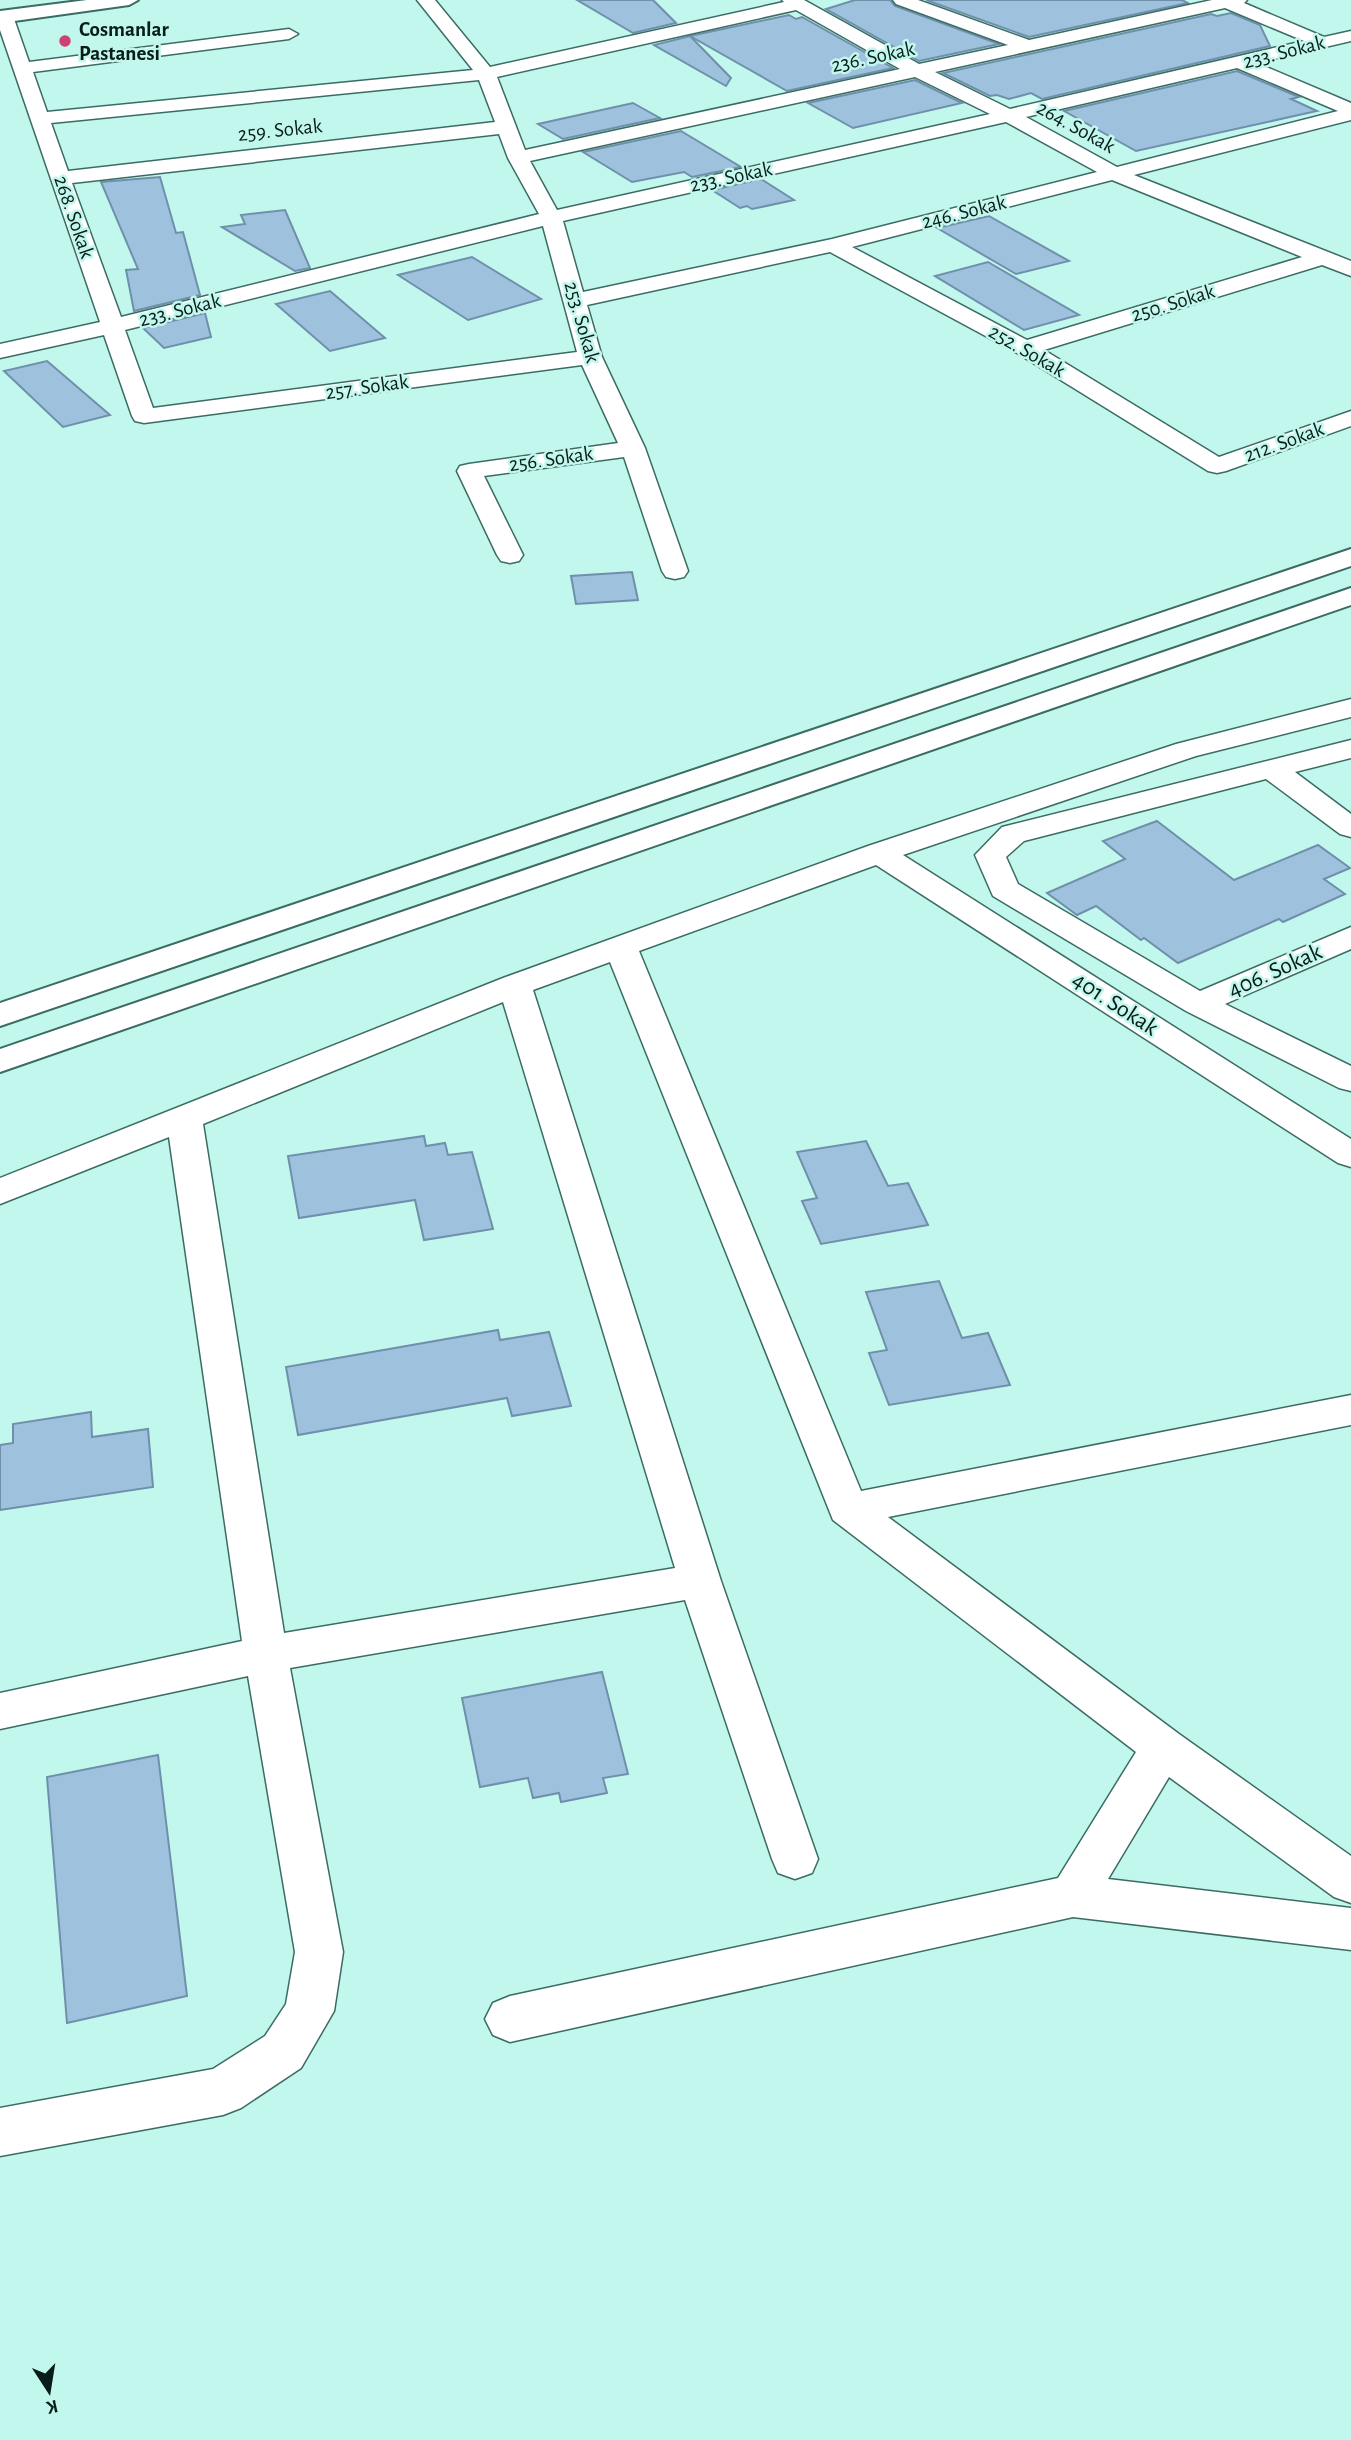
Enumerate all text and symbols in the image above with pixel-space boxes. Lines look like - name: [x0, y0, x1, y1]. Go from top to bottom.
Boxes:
- place label: Cosmanlar Pastanesi: [79, 19, 169, 64]
- street label: 233. Sokak: [1241, 32, 1327, 72]
- marker: Cosmanlar Pastanesi: [57, 33, 73, 49]
- street label: 236. Sokak: [829, 38, 917, 76]
- street label: 264. Sokak: [1033, 97, 1119, 157]
- street label: 259. Sokak: [237, 115, 324, 145]
- street label: 233. Sokak: [688, 158, 774, 196]
- street label: 268. Sokak: [50, 173, 98, 261]
- street label: 246. Sokak: [920, 191, 1009, 233]
- street label: 253. Sokak: [560, 279, 604, 365]
- street label: 250. Sokak: [1129, 280, 1218, 326]
- street label: 233. Sokak: [137, 290, 223, 330]
- street label: 252. Sokak: [985, 321, 1069, 381]
- street label: 257. Sokak: [324, 371, 410, 403]
- street label: 212. Sokak: [1241, 418, 1327, 466]
- street label: 256. Sokak: [508, 443, 595, 475]
- street label: 406. Sokak: [1224, 940, 1326, 1002]
- street label: 401. Sokak: [1068, 968, 1162, 1041]
- north arrow: [14, 2356, 84, 2426]
- text: K: [44, 2396, 60, 2417]

